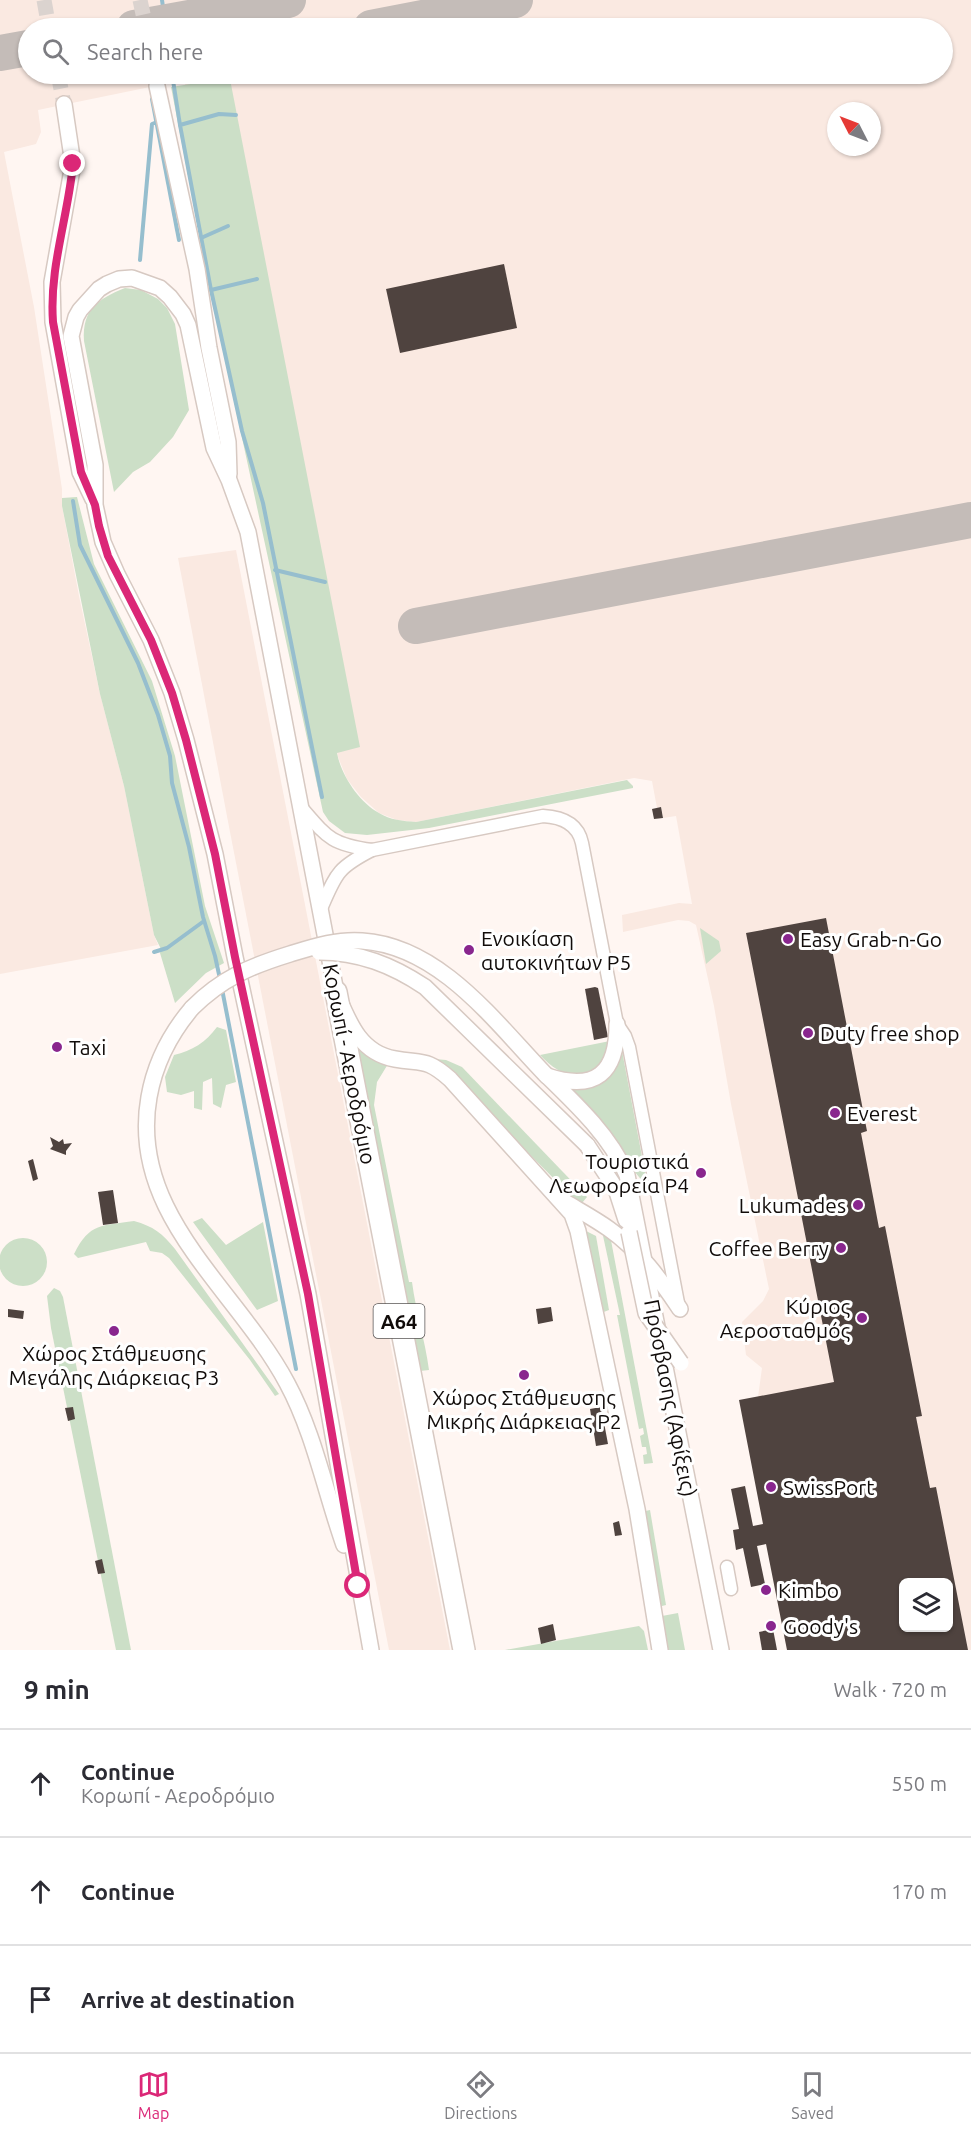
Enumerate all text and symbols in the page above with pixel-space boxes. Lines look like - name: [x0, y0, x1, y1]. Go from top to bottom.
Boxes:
- search box: [18, 18, 953, 84]
- icon: search: [39, 35, 72, 68]
- text: Search here: [87, 39, 203, 64]
- north arrow: [827, 102, 881, 156]
- route end: [59, 150, 85, 176]
- place label: Ενοικίαση αυτοκινήτων P5: [481, 926, 631, 974]
- place label: Easy Grab-n-Go: [800, 927, 942, 951]
- marker: Easy Grab-n-Go: [781, 932, 795, 946]
- marker: Ενοικίαση αυτοκινήτων P5: [462, 943, 476, 957]
- street label: Κορωπί - Αεροδρόμιο: [319, 962, 381, 1166]
- place label: Duty free shop: [820, 1021, 960, 1045]
- marker: Duty free shop: [801, 1026, 815, 1040]
- place label: Taxi: [69, 1035, 106, 1059]
- marker: Taxi: [50, 1040, 64, 1054]
- place label: Everest: [847, 1101, 917, 1125]
- marker: Everest: [828, 1106, 842, 1120]
- place label: Τουριστικά Λεωφορεία P4: [549, 1149, 689, 1197]
- marker: Τουριστικά Λεωφορεία P4: [694, 1166, 708, 1180]
- place label: Lukumades: [739, 1193, 846, 1217]
- marker: Lukumades: [851, 1198, 865, 1212]
- place label: Coffee Berry: [708, 1236, 829, 1260]
- marker: Coffee Berry: [834, 1241, 848, 1255]
- place label: Κύριος Αεροσταθμός: [720, 1294, 850, 1342]
- street label: Πρόσβασης (Αφίξεις): [639, 1297, 702, 1499]
- road number: Α64: [374, 1304, 424, 1338]
- marker: Κύριος Αεροσταθμός: [855, 1311, 869, 1325]
- marker: Χώρος Στάθμευσης Μεγάλης Διάρκειας P3: [107, 1324, 121, 1338]
- place label: Χώρος Στάθμευσης Μεγάλης Διάρκειας P3: [9, 1341, 219, 1389]
- marker: Χώρος Στάθμευσης Μικρής Διάρκειας P2: [517, 1368, 531, 1382]
- place label: Χώρος Στάθμευσης Μικρής Διάρκειας P2: [426, 1385, 622, 1433]
- place label: SwissPort: [783, 1475, 874, 1499]
- marker: SwissPort: [764, 1480, 778, 1494]
- route start: [344, 1572, 370, 1598]
- place label: Kimbo: [778, 1578, 839, 1602]
- map controls: [899, 1578, 953, 1632]
- button: layers: [899, 1578, 953, 1632]
- marker: Kimbo: [759, 1583, 773, 1597]
- place label: Goody's: [783, 1614, 858, 1638]
- marker: Goody's: [764, 1619, 778, 1633]
- text: 9 min: [24, 1675, 90, 1704]
- text: Walk · 720 m: [834, 1678, 947, 1701]
- text: Continue: [81, 1759, 175, 1784]
- icon: ahead: [24, 1767, 57, 1800]
- text: 550 m: [891, 1772, 947, 1795]
- text: Κορωπί - Αεροδρόμιο: [81, 1784, 275, 1807]
- icon: ahead: [24, 1875, 57, 1908]
- text: Continue: [81, 1879, 175, 1904]
- text: 170 m: [891, 1880, 947, 1903]
- icon: arrive: [24, 1983, 57, 2016]
- text: Arrive at destination: [81, 1987, 295, 2012]
- tab: Map: [137, 2068, 170, 2122]
- tab: Directions: [444, 2068, 517, 2122]
- tab: Saved: [791, 2068, 834, 2122]

